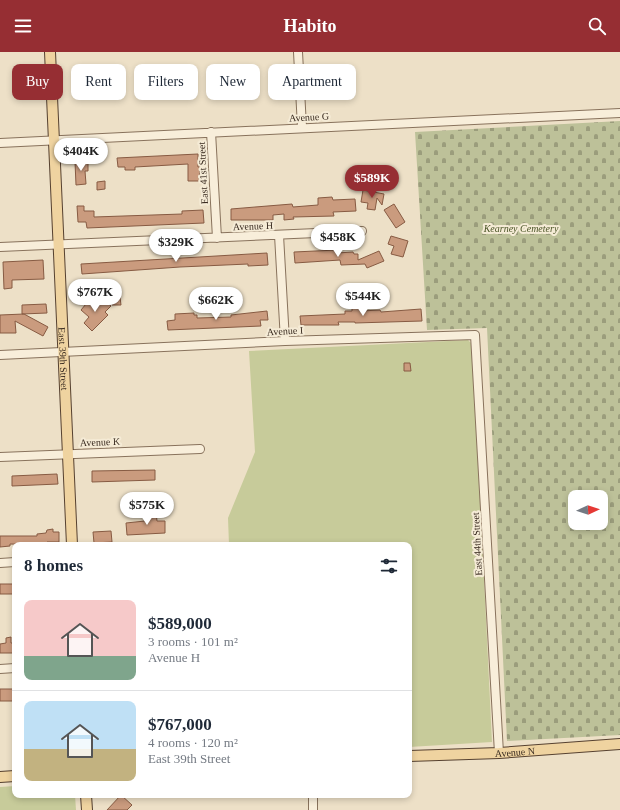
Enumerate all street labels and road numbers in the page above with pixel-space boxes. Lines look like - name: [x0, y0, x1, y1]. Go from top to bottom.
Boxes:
- street label: Avenue G: [289, 110, 329, 124]
- street label: East 41st Street: [196, 141, 210, 204]
- street label: Avenue H: [233, 220, 273, 232]
- street label: Avenue I: [267, 325, 303, 337]
- street label: East 39th Street: [57, 327, 71, 391]
- street label: Avenue K: [80, 436, 121, 448]
- street label: East 44th Street: [470, 512, 484, 576]
- street label: Avenue N: [495, 745, 535, 759]

